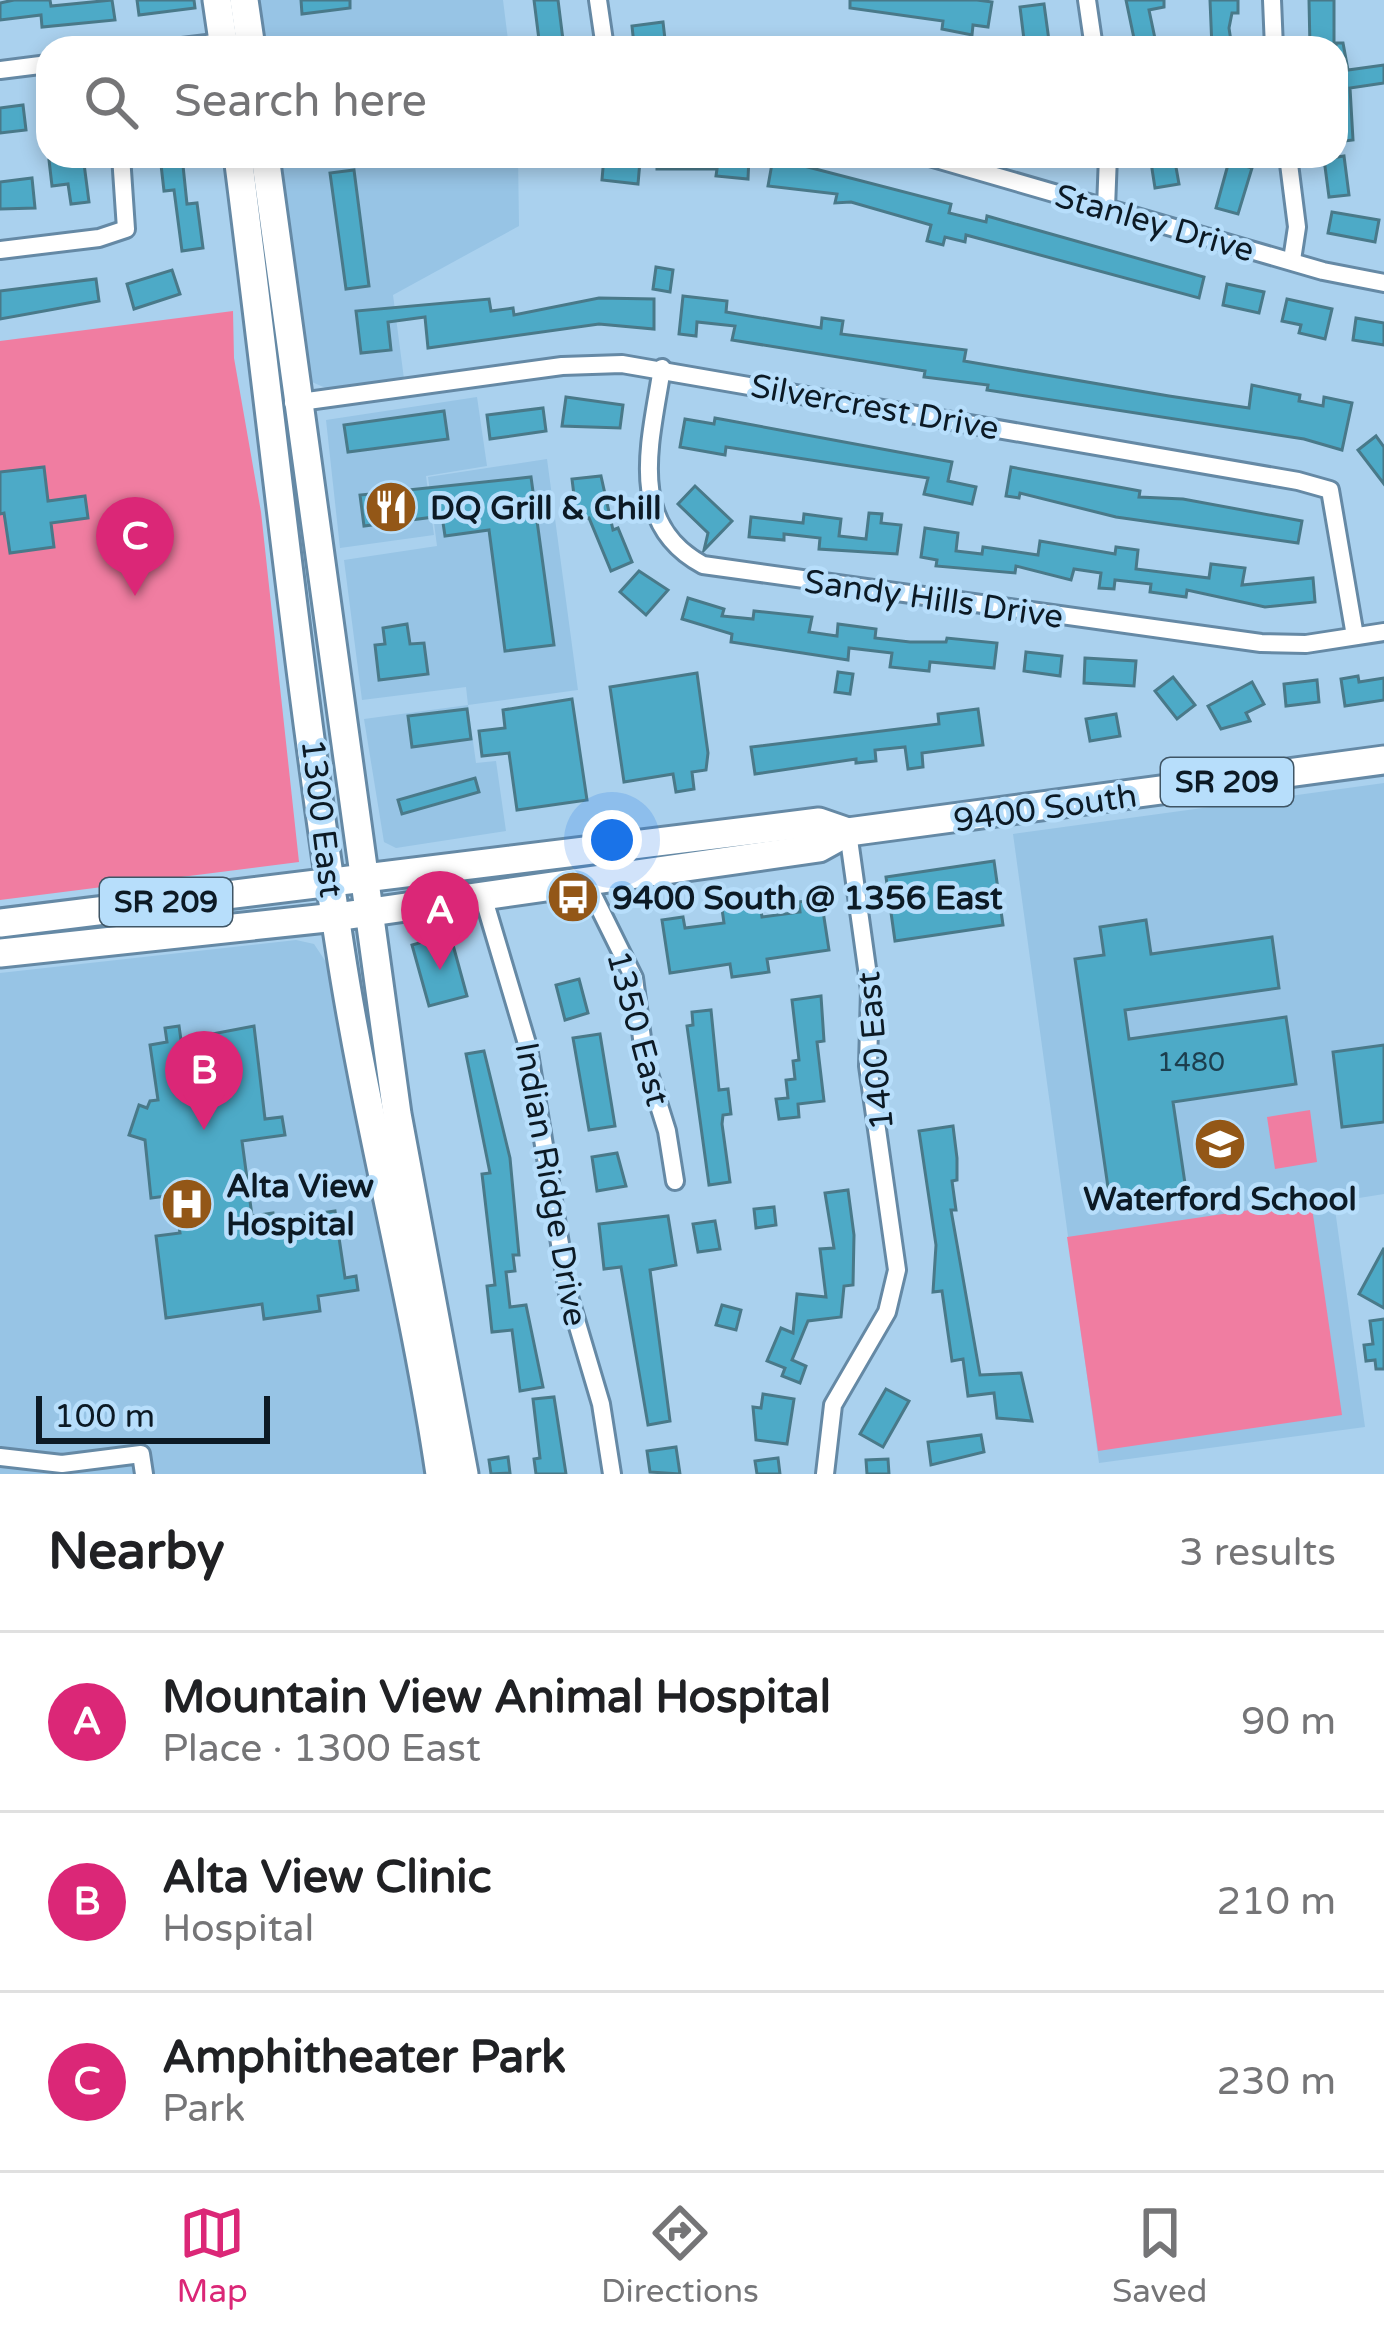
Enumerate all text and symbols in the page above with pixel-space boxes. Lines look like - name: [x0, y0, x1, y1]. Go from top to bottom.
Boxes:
- search box: [36, 36, 1348, 168]
- icon: search: [78, 69, 144, 135]
- text: Search here: [174, 75, 427, 129]
- street label: Stanley Drive: [1051, 176, 1259, 270]
- street label: Silvercrest Drive: [748, 366, 1002, 448]
- restaurant icon: DQ Grill & Chill: [363, 479, 419, 535]
- place label: DQ Grill & Chill: [430, 489, 661, 528]
- pin: C: [96, 497, 174, 596]
- street label: Sandy Hills Drive: [802, 562, 1066, 637]
- street label: 1300 East: [292, 737, 351, 900]
- road number: SR 209: [1161, 758, 1293, 806]
- street label: 9400 South: [951, 776, 1139, 841]
- your location: [582, 810, 642, 870]
- bus stop icon: 9400 South @ 1356 East: [545, 869, 601, 925]
- pin: A: [401, 871, 479, 970]
- road number: SR 209: [100, 878, 232, 926]
- place label: 9400 South @ 1356 East: [612, 879, 1003, 918]
- street label: 1350 East: [598, 946, 677, 1110]
- street label: 1400 East: [849, 970, 902, 1132]
- pin: B: [165, 1031, 243, 1130]
- street label: Indian Ridge Drive: [506, 1039, 595, 1329]
- house number: 1480: [1157, 1046, 1225, 1079]
- school or university icon: Waterford School: [1192, 1116, 1248, 1172]
- place label: Alta View Hospital: [226, 1167, 374, 1244]
- hospital icon: Alta View Hospital: [159, 1176, 215, 1232]
- place label: Waterford School: [1083, 1180, 1357, 1219]
- scale bar: [36, 1390, 270, 1443]
- text: 100 m: [54, 1397, 155, 1436]
- text: Nearby: [48, 1521, 225, 1583]
- text: 3 results: [1179, 1529, 1336, 1576]
- text: Mountain View Animal Hospital: [162, 1671, 831, 1725]
- text: A: [72, 1698, 102, 1745]
- text: 90 m: [1241, 1698, 1336, 1745]
- text: Place · 1300 East: [162, 1725, 481, 1772]
- text: Alta View Clinic: [162, 1851, 492, 1905]
- text: B: [73, 1878, 101, 1925]
- text: 210 m: [1217, 1878, 1336, 1925]
- text: Hospital: [162, 1905, 314, 1952]
- text: Amphitheater Park: [162, 2031, 566, 2085]
- text: C: [73, 2058, 101, 2105]
- text: 230 m: [1217, 2058, 1336, 2105]
- text: Park: [162, 2085, 245, 2132]
- tab: Map: [177, 2200, 248, 2311]
- tab: Directions: [601, 2200, 759, 2311]
- tab: Saved: [1112, 2200, 1207, 2311]

